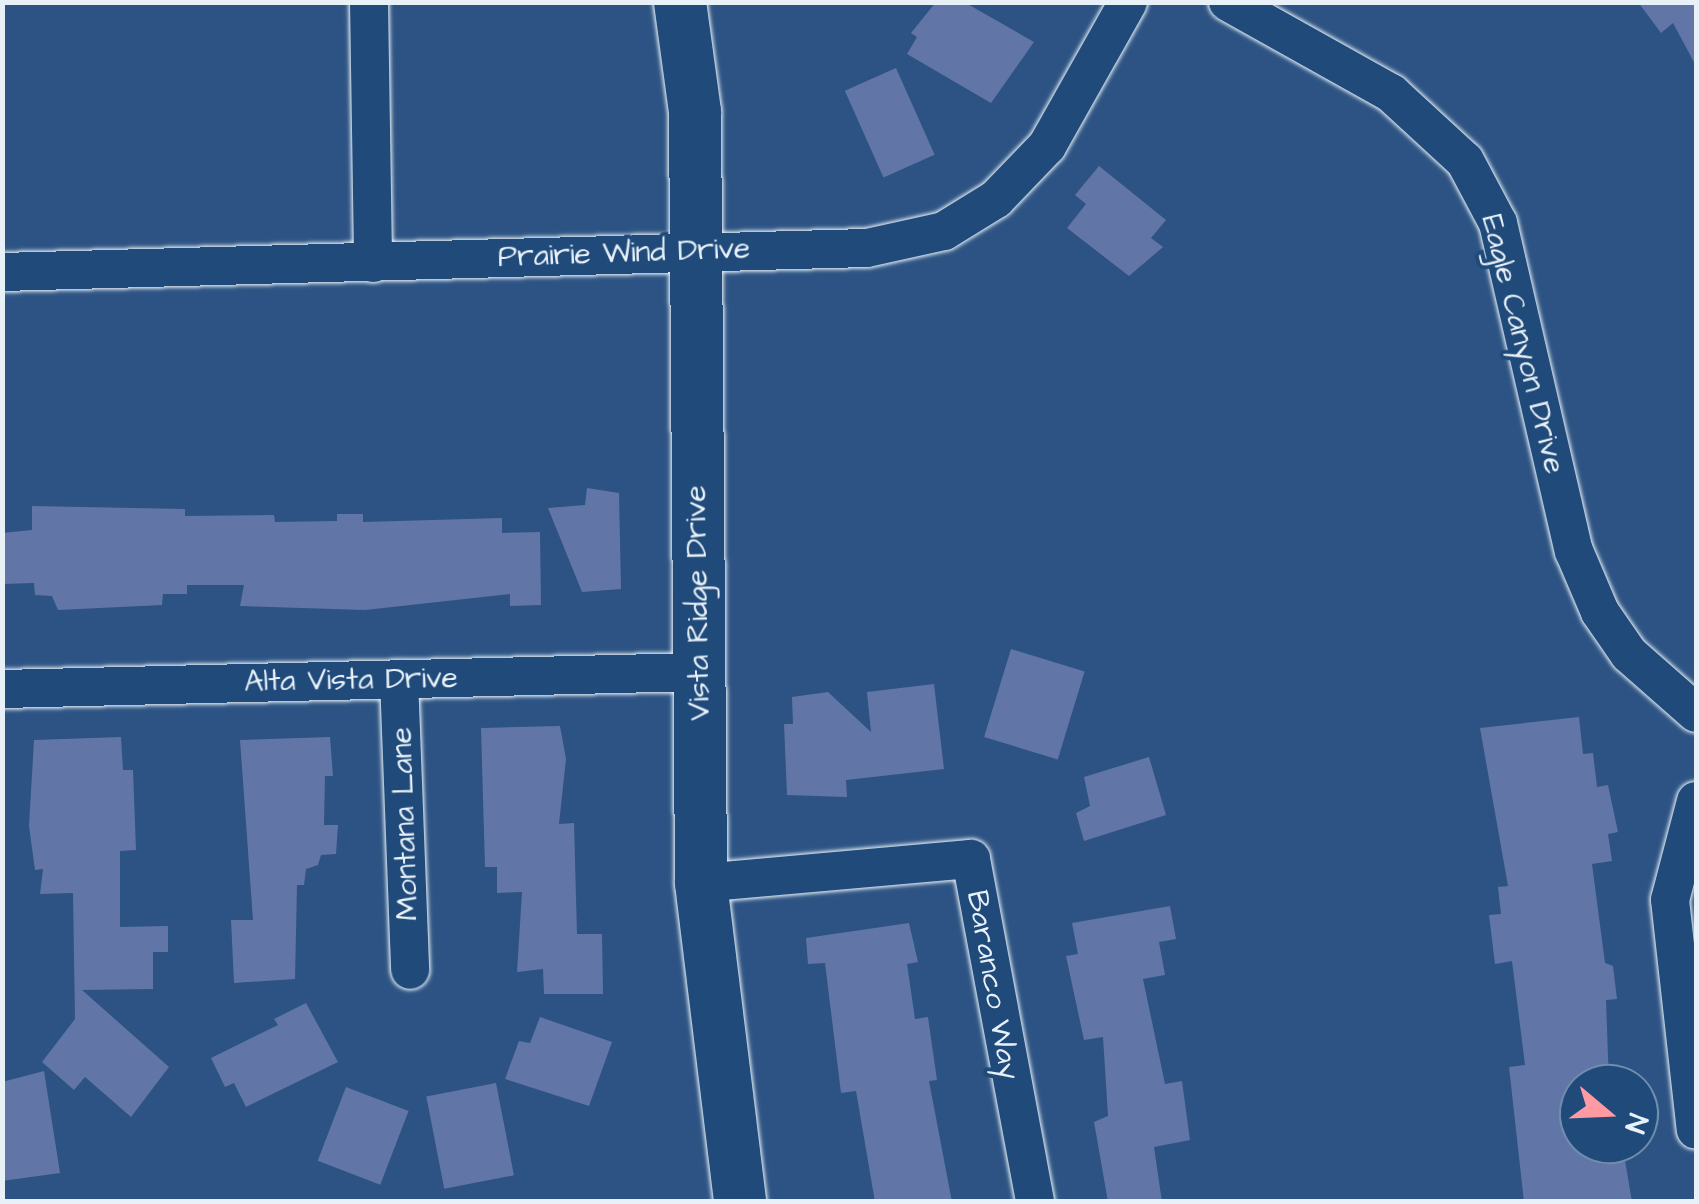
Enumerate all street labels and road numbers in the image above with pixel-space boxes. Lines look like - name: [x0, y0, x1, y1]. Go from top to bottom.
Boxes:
- street label: Eagle Canyon Drive: [1473, 211, 1573, 477]
- street label: Prairie Wind Drive: [497, 231, 751, 275]
- street label: Vista Ridge Drive: [678, 485, 718, 721]
- street label: Alta Vista Drive: [244, 660, 458, 700]
- street label: Montana Lane: [384, 727, 426, 921]
- street label: Baranco Way: [959, 888, 1027, 1082]

